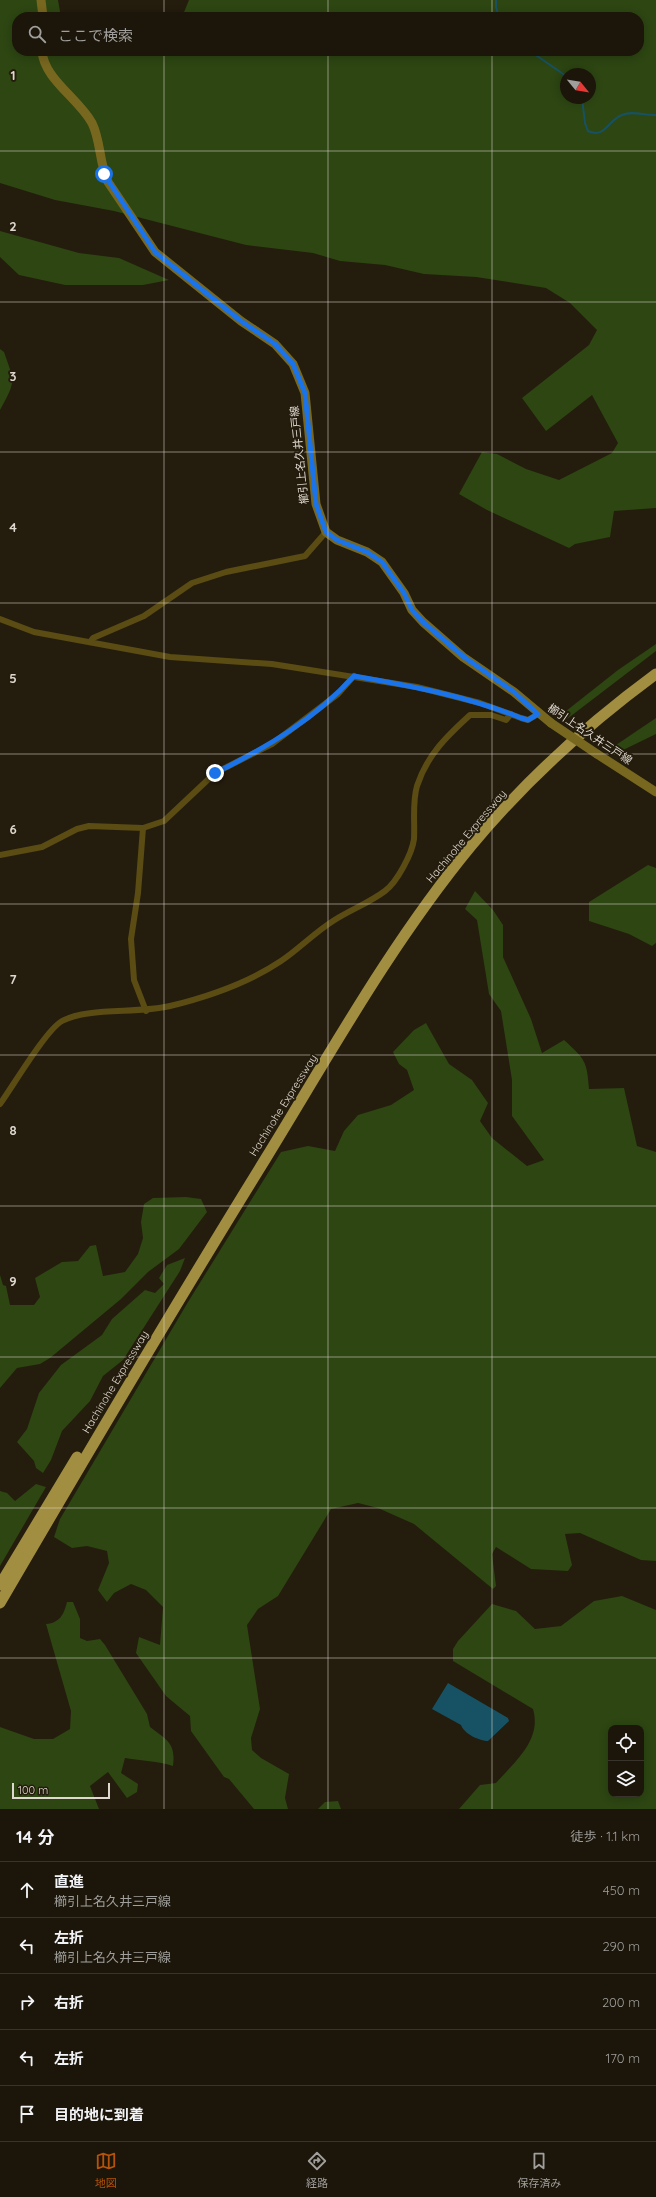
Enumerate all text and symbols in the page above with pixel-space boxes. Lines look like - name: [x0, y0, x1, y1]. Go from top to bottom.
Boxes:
- search box: [12, 12, 644, 56]
- icon: search: [26, 23, 48, 45]
- text: ここで検索: [58, 26, 133, 45]
- text: 1: [10, 67, 16, 83]
- north arrow: [560, 68, 596, 104]
- route start: [95, 165, 113, 183]
- text: 2: [9, 218, 17, 234]
- text: 3: [10, 368, 17, 384]
- street label: 櫛引上名久井三戸線: [287, 405, 311, 505]
- text: 4: [9, 519, 17, 535]
- text: 5: [9, 670, 17, 686]
- street label: 櫛引上名久井三戸線: [545, 701, 635, 767]
- route end: [206, 764, 224, 782]
- street label: Hachinohe Expressway: [423, 787, 509, 885]
- text: 6: [9, 821, 17, 837]
- text: 7: [9, 971, 17, 987]
- street label: Hachinohe Expressway: [246, 1052, 320, 1158]
- text: 8: [9, 1122, 17, 1138]
- text: 9: [9, 1273, 17, 1289]
- street label: Hachinohe Expressway: [79, 1328, 151, 1436]
- map controls: [608, 1725, 644, 1797]
- button: locate: [608, 1725, 644, 1761]
- button: layers: [608, 1761, 644, 1797]
- scale bar: [12, 1781, 110, 1800]
- text: 100 m: [18, 1783, 48, 1797]
- text: 14 分: [16, 1826, 54, 1847]
- text: 徒歩 · 1.1 km: [571, 1828, 640, 1844]
- text: 直進: [54, 1872, 84, 1891]
- icon: ahead: [16, 1879, 38, 1901]
- text: 450 m: [603, 1882, 640, 1898]
- text: 櫛引上名久井三戸線: [54, 1893, 171, 1909]
- text: 左折: [54, 1928, 84, 1947]
- icon: left: [16, 1935, 38, 1957]
- text: 290 m: [602, 1938, 640, 1954]
- text: 櫛引上名久井三戸線: [54, 1949, 171, 1965]
- icon: right: [16, 1991, 38, 2013]
- text: 右折: [54, 1993, 84, 2012]
- text: 200 m: [602, 1994, 640, 2010]
- icon: left: [16, 2047, 38, 2069]
- text: 左折: [54, 2049, 84, 2068]
- text: 170 m: [605, 2050, 640, 2066]
- icon: arrive: [16, 2103, 38, 2125]
- text: 目的地に到着: [54, 2105, 144, 2124]
- tab: 地図: [95, 2150, 117, 2190]
- tab: 経路: [306, 2150, 328, 2190]
- tab: 保存済み: [517, 2150, 561, 2190]

